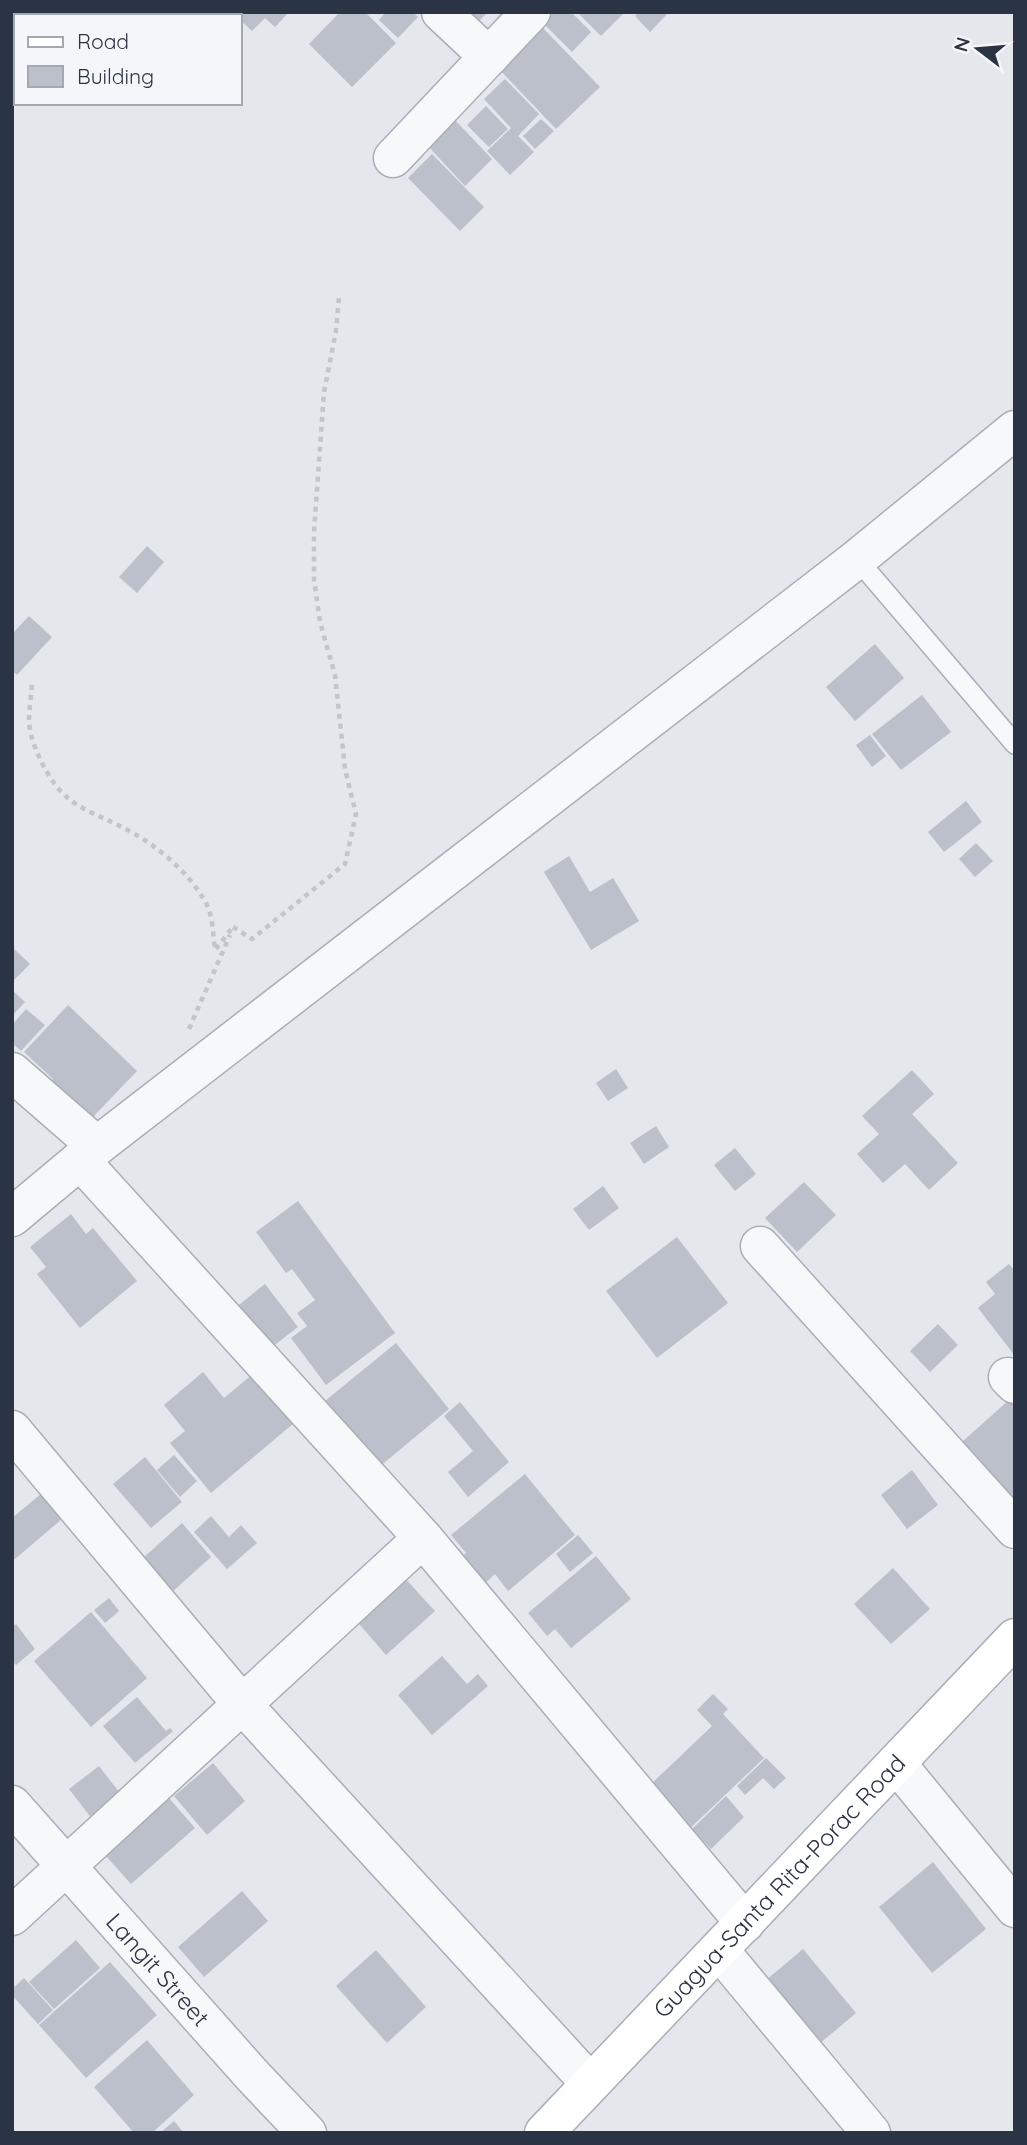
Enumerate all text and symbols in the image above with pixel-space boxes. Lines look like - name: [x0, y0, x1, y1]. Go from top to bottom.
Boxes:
- legend: [14, 14, 242, 105]
- north arrow: [943, 14, 1013, 84]
- text: Road: [77, 28, 129, 54]
- text: N: [948, 34, 975, 54]
- text: Building: [77, 63, 154, 89]
- street label: Guagua-Santa Rita-Porac Road: [647, 1748, 911, 2024]
- street label: Langit Street: [100, 1907, 216, 2032]

